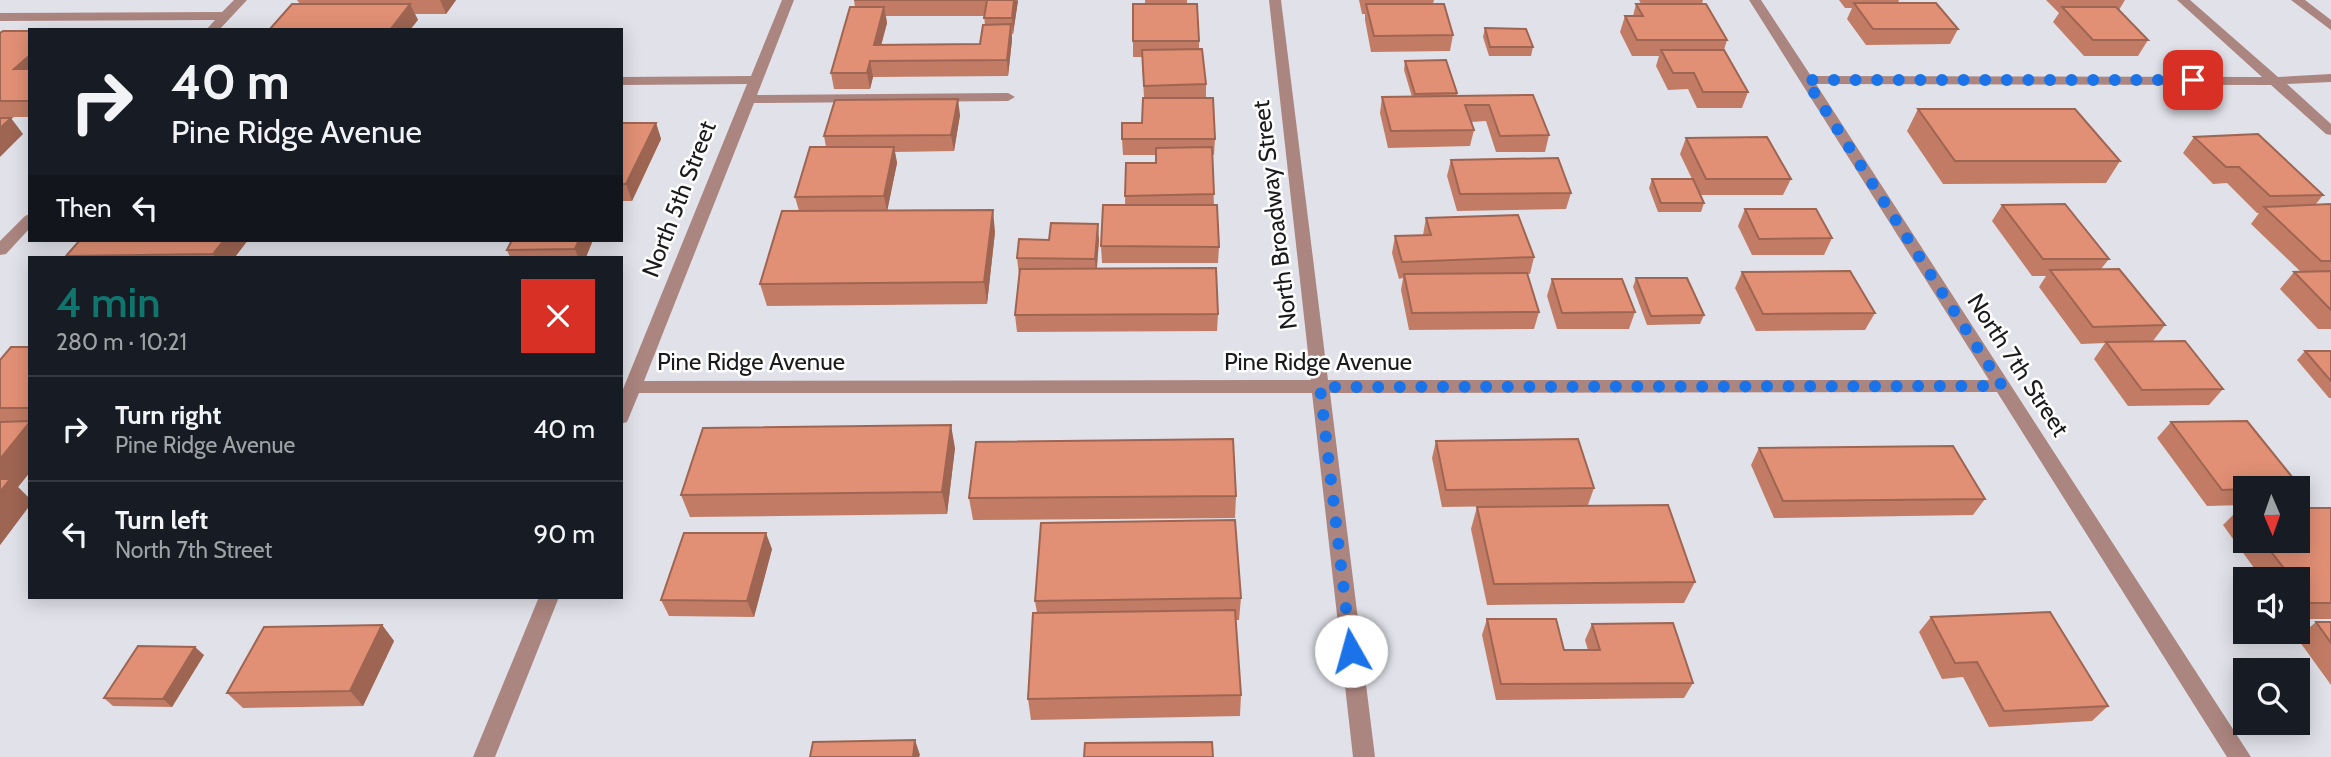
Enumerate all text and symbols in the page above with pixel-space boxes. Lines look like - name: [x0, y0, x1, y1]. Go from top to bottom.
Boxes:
- pin: [2163, 50, 2223, 110]
- text: 40 m: [171, 52, 290, 111]
- icon: right: [56, 56, 147, 147]
- icon: arrive: [2174, 61, 2212, 99]
- street label: North Broadway Street: [1246, 99, 1303, 331]
- text: Pine Ridge Avenue: [171, 112, 422, 151]
- street label: North 5th Street: [635, 117, 722, 281]
- icon: left: [126, 189, 164, 227]
- text: Then: [56, 192, 112, 224]
- text: 4 min: [56, 276, 160, 328]
- button: close: [521, 279, 595, 353]
- street label: North 7th Street: [1962, 288, 2075, 441]
- text: 280 m · 10:21: [56, 328, 187, 356]
- street label: Pine Ridge Avenue: [657, 347, 845, 376]
- street label: Pine Ridge Avenue: [1224, 347, 1412, 376]
- text: Turn right: [115, 399, 221, 431]
- icon: right: [56, 410, 94, 448]
- text: 40 m: [533, 413, 595, 445]
- text: Pine Ridge Avenue: [115, 431, 295, 459]
- north arrow: [2233, 476, 2310, 553]
- map controls: [2233, 476, 2310, 735]
- text: Turn left: [115, 504, 208, 536]
- icon: left: [56, 515, 94, 553]
- text: 90 m: [533, 518, 595, 550]
- text: North 7th Street: [115, 536, 272, 564]
- button: sound: [2233, 567, 2310, 644]
- position arrow: [1314, 614, 1388, 688]
- button: search: [2233, 658, 2310, 735]

